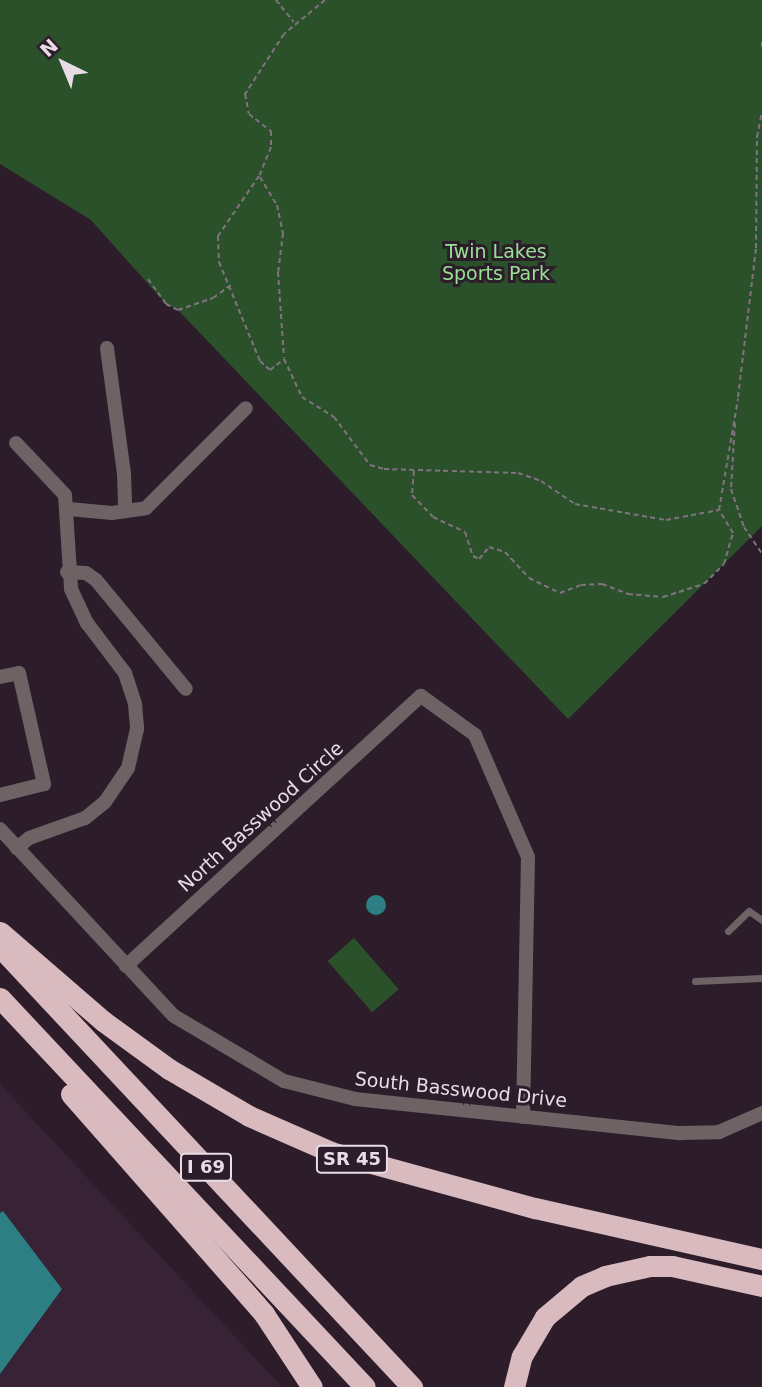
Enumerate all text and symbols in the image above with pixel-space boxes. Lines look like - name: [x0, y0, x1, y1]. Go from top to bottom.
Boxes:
- north arrow: [28, 28, 98, 98]
- text: N: [35, 34, 62, 61]
- park label: Twin Lakes Sports Park: [442, 241, 550, 285]
- street label: North Basswood Circle: [174, 737, 348, 897]
- street label: South Basswood Drive: [354, 1068, 568, 1112]
- road number: SR 45: [315, 1144, 389, 1174]
- road number: I 69: [180, 1152, 232, 1182]

